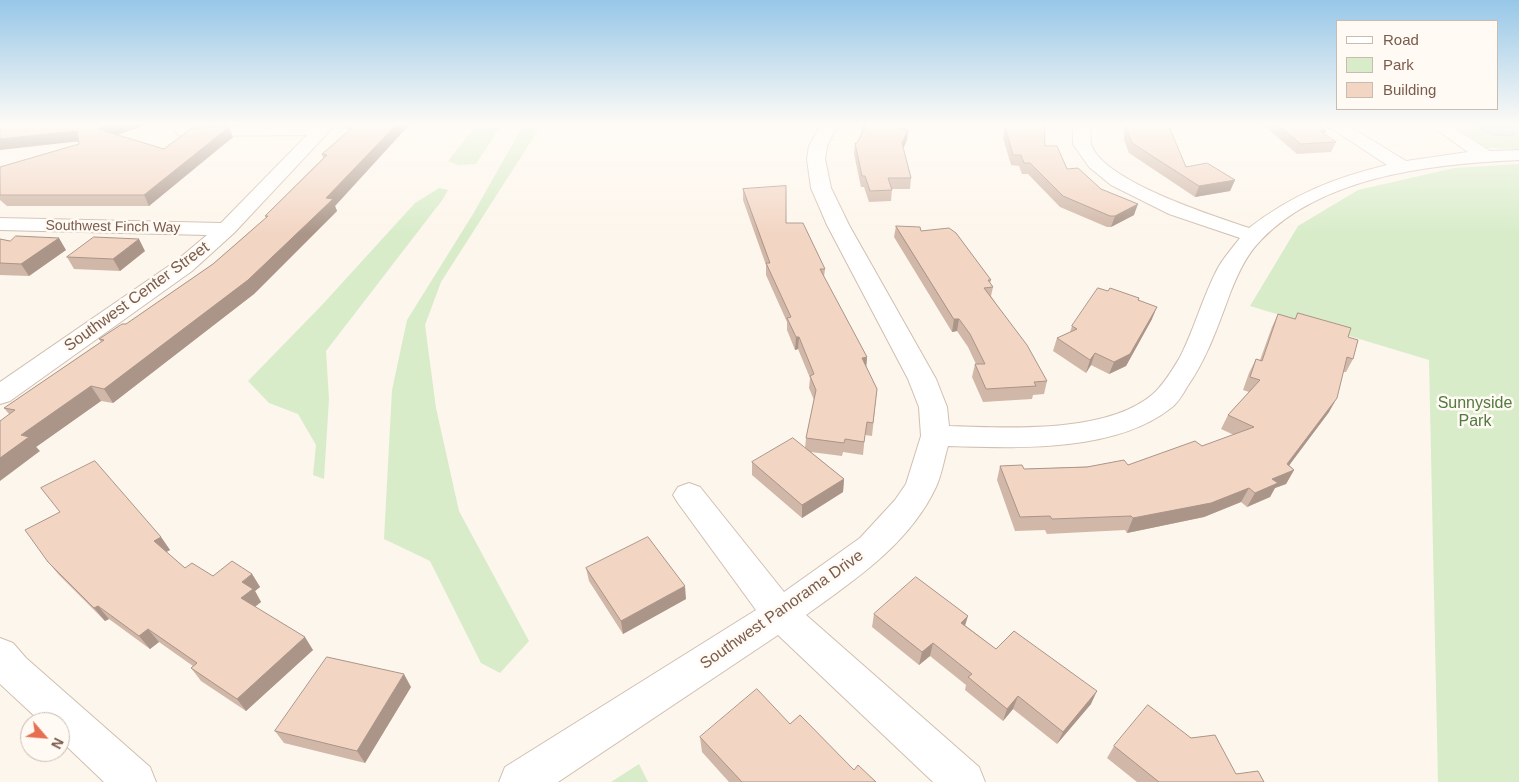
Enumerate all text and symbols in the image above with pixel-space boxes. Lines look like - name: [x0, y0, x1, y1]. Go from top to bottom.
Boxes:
- legend: [1336, 20, 1499, 110]
- text: Road: [1383, 31, 1419, 48]
- text: Park: [1383, 56, 1414, 73]
- text: Building: [1383, 81, 1436, 98]
- street label: Southwest Finch Way: [45, 217, 181, 237]
- street label: Southwest Center Street: [61, 238, 213, 356]
- park label: Sunnyside Park: [1438, 394, 1512, 432]
- street label: Southwest Panorama Drive: [697, 546, 867, 674]
- north arrow: [20, 712, 70, 762]
- text: N: [48, 735, 67, 751]

